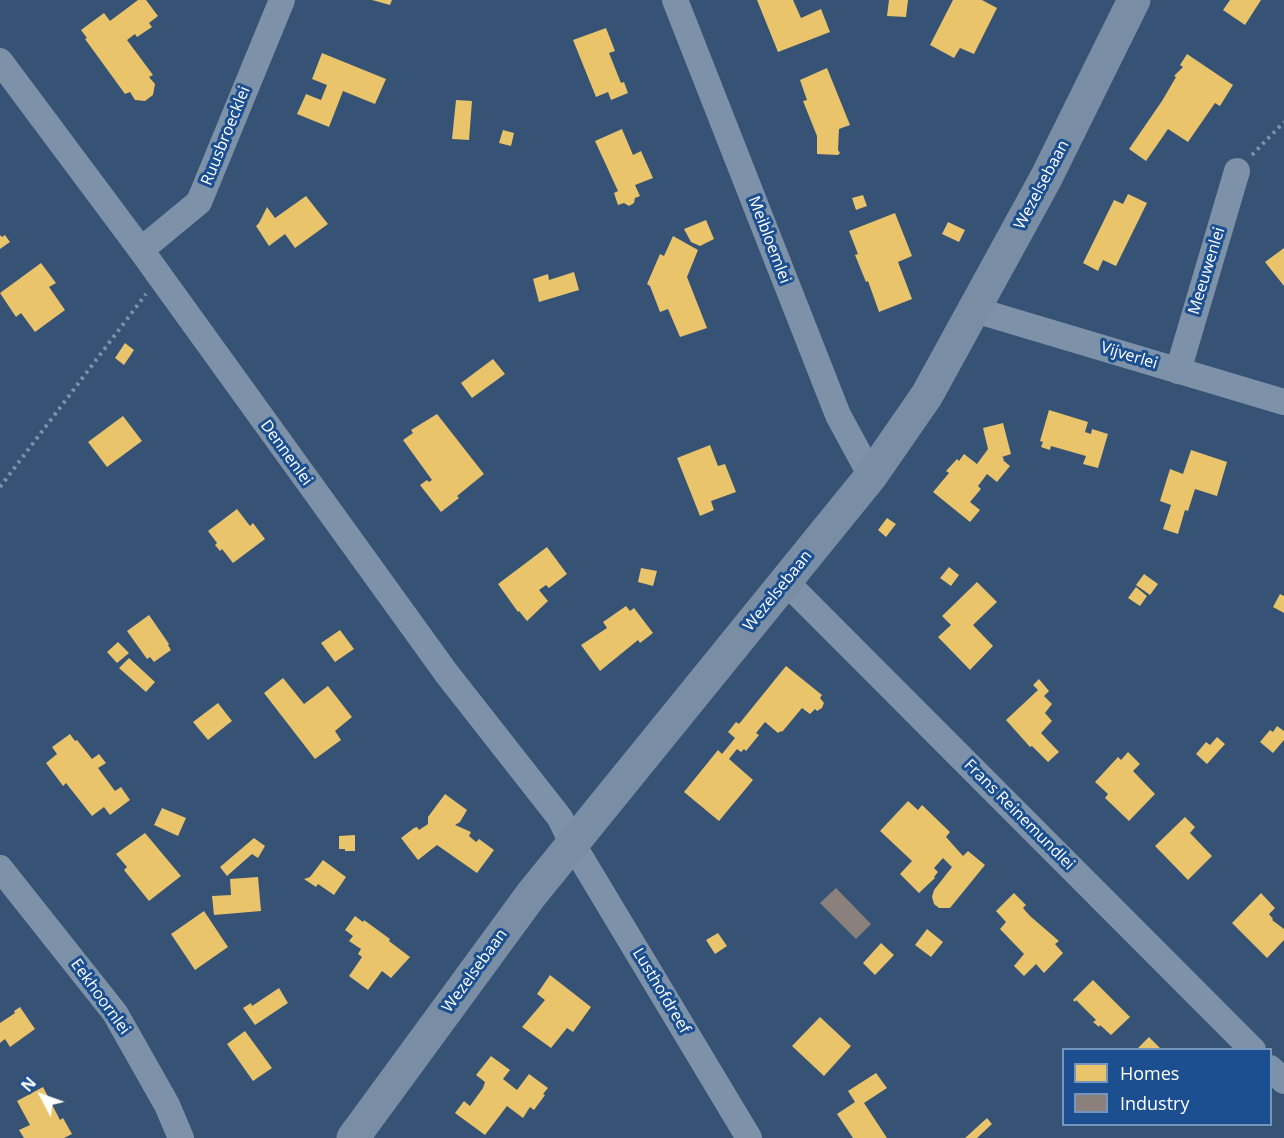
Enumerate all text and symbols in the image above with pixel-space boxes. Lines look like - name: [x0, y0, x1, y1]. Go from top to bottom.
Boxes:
- street label: Ruusbroecklei: [197, 84, 255, 188]
- street label: Wezelsebaan: [1010, 137, 1074, 233]
- street label: Meibloemlei: [744, 194, 794, 286]
- street label: Meeuwenlei: [1185, 225, 1229, 317]
- street label: Vijverlei: [1098, 338, 1160, 374]
- street label: Dennenlei: [256, 417, 316, 489]
- street label: Wezelsebaan: [740, 547, 816, 635]
- street label: Frans Reinemundlei: [960, 756, 1078, 874]
- street label: Wezelsebaan: [438, 926, 512, 1016]
- street label: Lusthofdreef: [628, 945, 694, 1037]
- street label: Eekhoornlei: [66, 955, 134, 1039]
- legend: [1062, 1048, 1272, 1126]
- text: Homes: [1120, 1061, 1179, 1085]
- north arrow: [12, 1066, 72, 1126]
- text: N: [16, 1072, 41, 1096]
- text: Industry: [1120, 1091, 1190, 1115]

